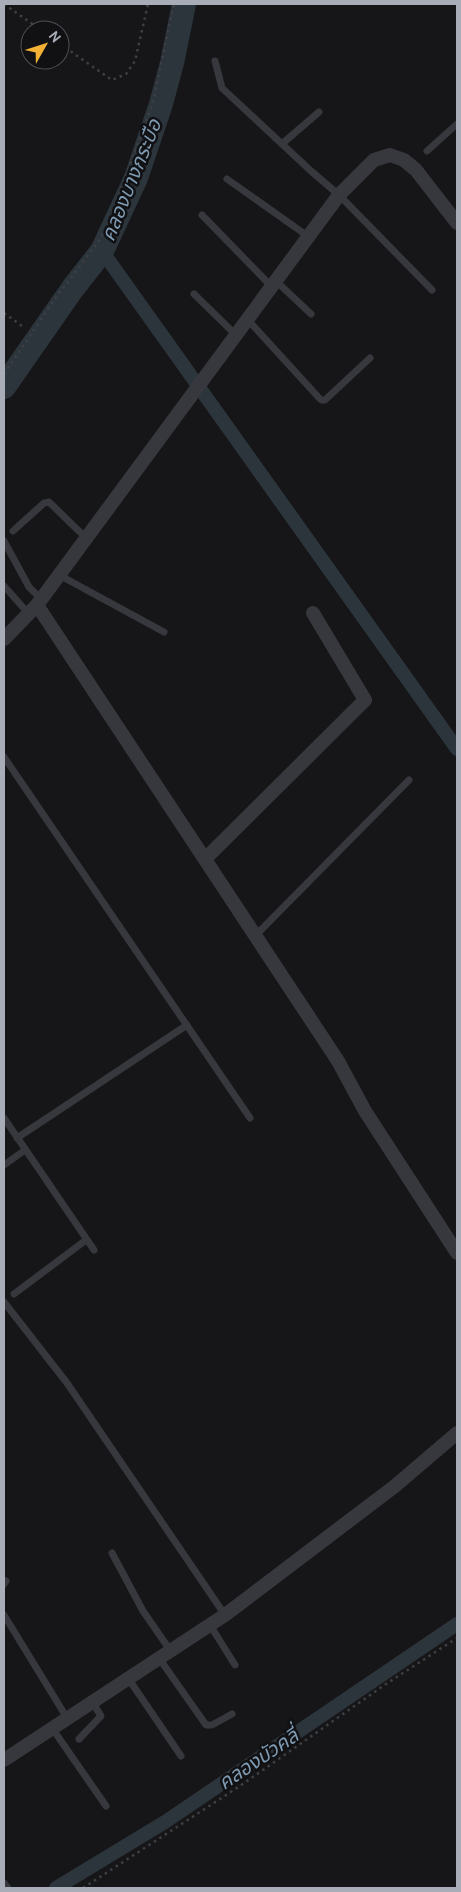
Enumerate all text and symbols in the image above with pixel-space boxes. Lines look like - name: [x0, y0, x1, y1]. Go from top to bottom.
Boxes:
- north arrow: [20, 20, 70, 70]
- text: N: [45, 27, 65, 46]
- water label: คลองบางกระบือ: [96, 114, 167, 244]
- water label: คลองบัวคลี่: [212, 1720, 306, 1795]

